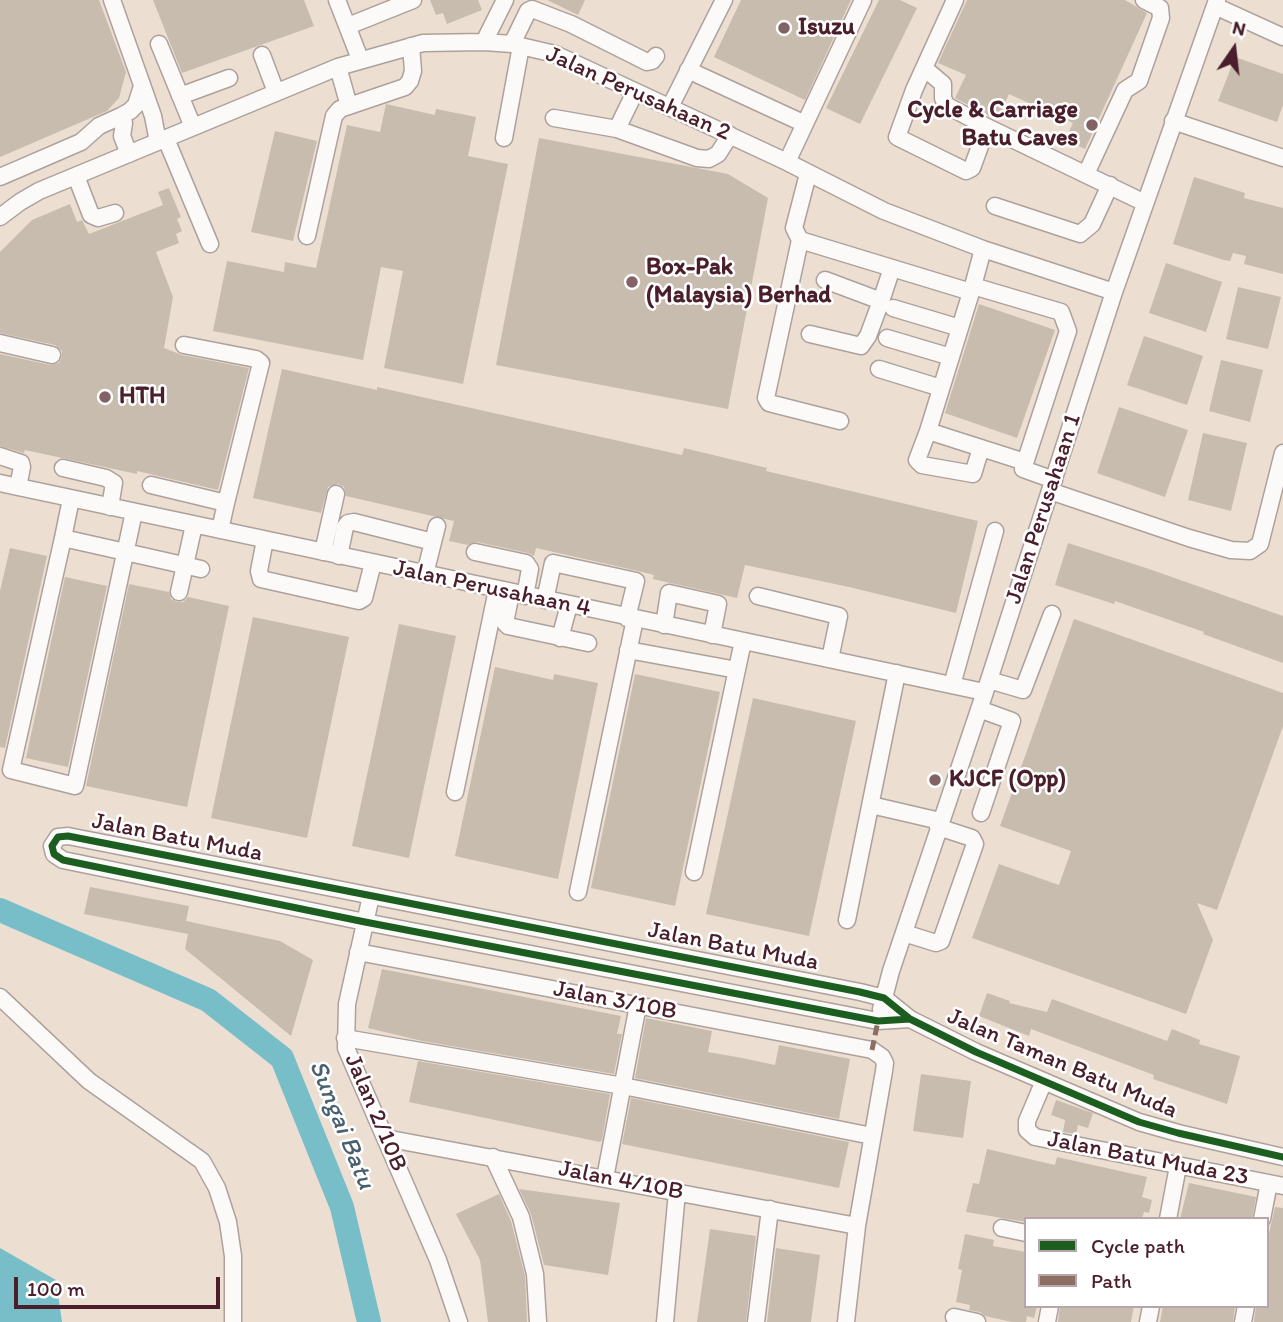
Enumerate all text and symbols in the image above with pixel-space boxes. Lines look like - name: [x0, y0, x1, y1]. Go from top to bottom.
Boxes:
- place label: Isuzu: [798, 14, 855, 42]
- north arrow: [1199, 14, 1269, 84]
- text: N: [1230, 15, 1248, 41]
- marker: Isuzu: [776, 20, 792, 36]
- street label: Jalan Perusahaan 2: [541, 40, 735, 148]
- place label: Cycle & Carriage Batu Caves: [907, 97, 1078, 153]
- marker: Cycle & Carriage Batu Caves: [1084, 117, 1100, 133]
- place label: Box-Pak (Malaysia) Berhad: [646, 254, 831, 310]
- marker: Box-Pak (Malaysia) Berhad: [624, 274, 640, 290]
- place label: HTH: [119, 383, 166, 411]
- marker: HTH: [97, 389, 113, 405]
- street label: Jalan Perusahaan 1: [1000, 410, 1088, 608]
- street label: Jalan Perusahaan 4: [391, 554, 593, 624]
- place label: KJCF (Opp): [949, 766, 1066, 794]
- marker: KJCF (Opp): [927, 772, 943, 788]
- street label: Jalan Batu Muda: [89, 807, 265, 869]
- street label: Jalan Batu Muda: [645, 916, 821, 978]
- street label: Jalan 3/10B: [551, 975, 679, 1027]
- street label: Jalan Taman Batu Muda: [943, 1003, 1181, 1125]
- street label: Jalan 2/10B: [337, 1050, 413, 1176]
- water label: Sungai Batu: [301, 1056, 381, 1194]
- street label: Jalan Batu Muda 23: [1045, 1125, 1251, 1193]
- street label: Jalan 4/10B: [556, 1155, 686, 1207]
- legend: [1024, 1217, 1269, 1308]
- text: Cycle path: [1091, 1233, 1185, 1258]
- scale bar: [18, 1262, 224, 1306]
- text: Path: [1091, 1268, 1132, 1293]
- text: 100 m: [27, 1276, 85, 1301]

